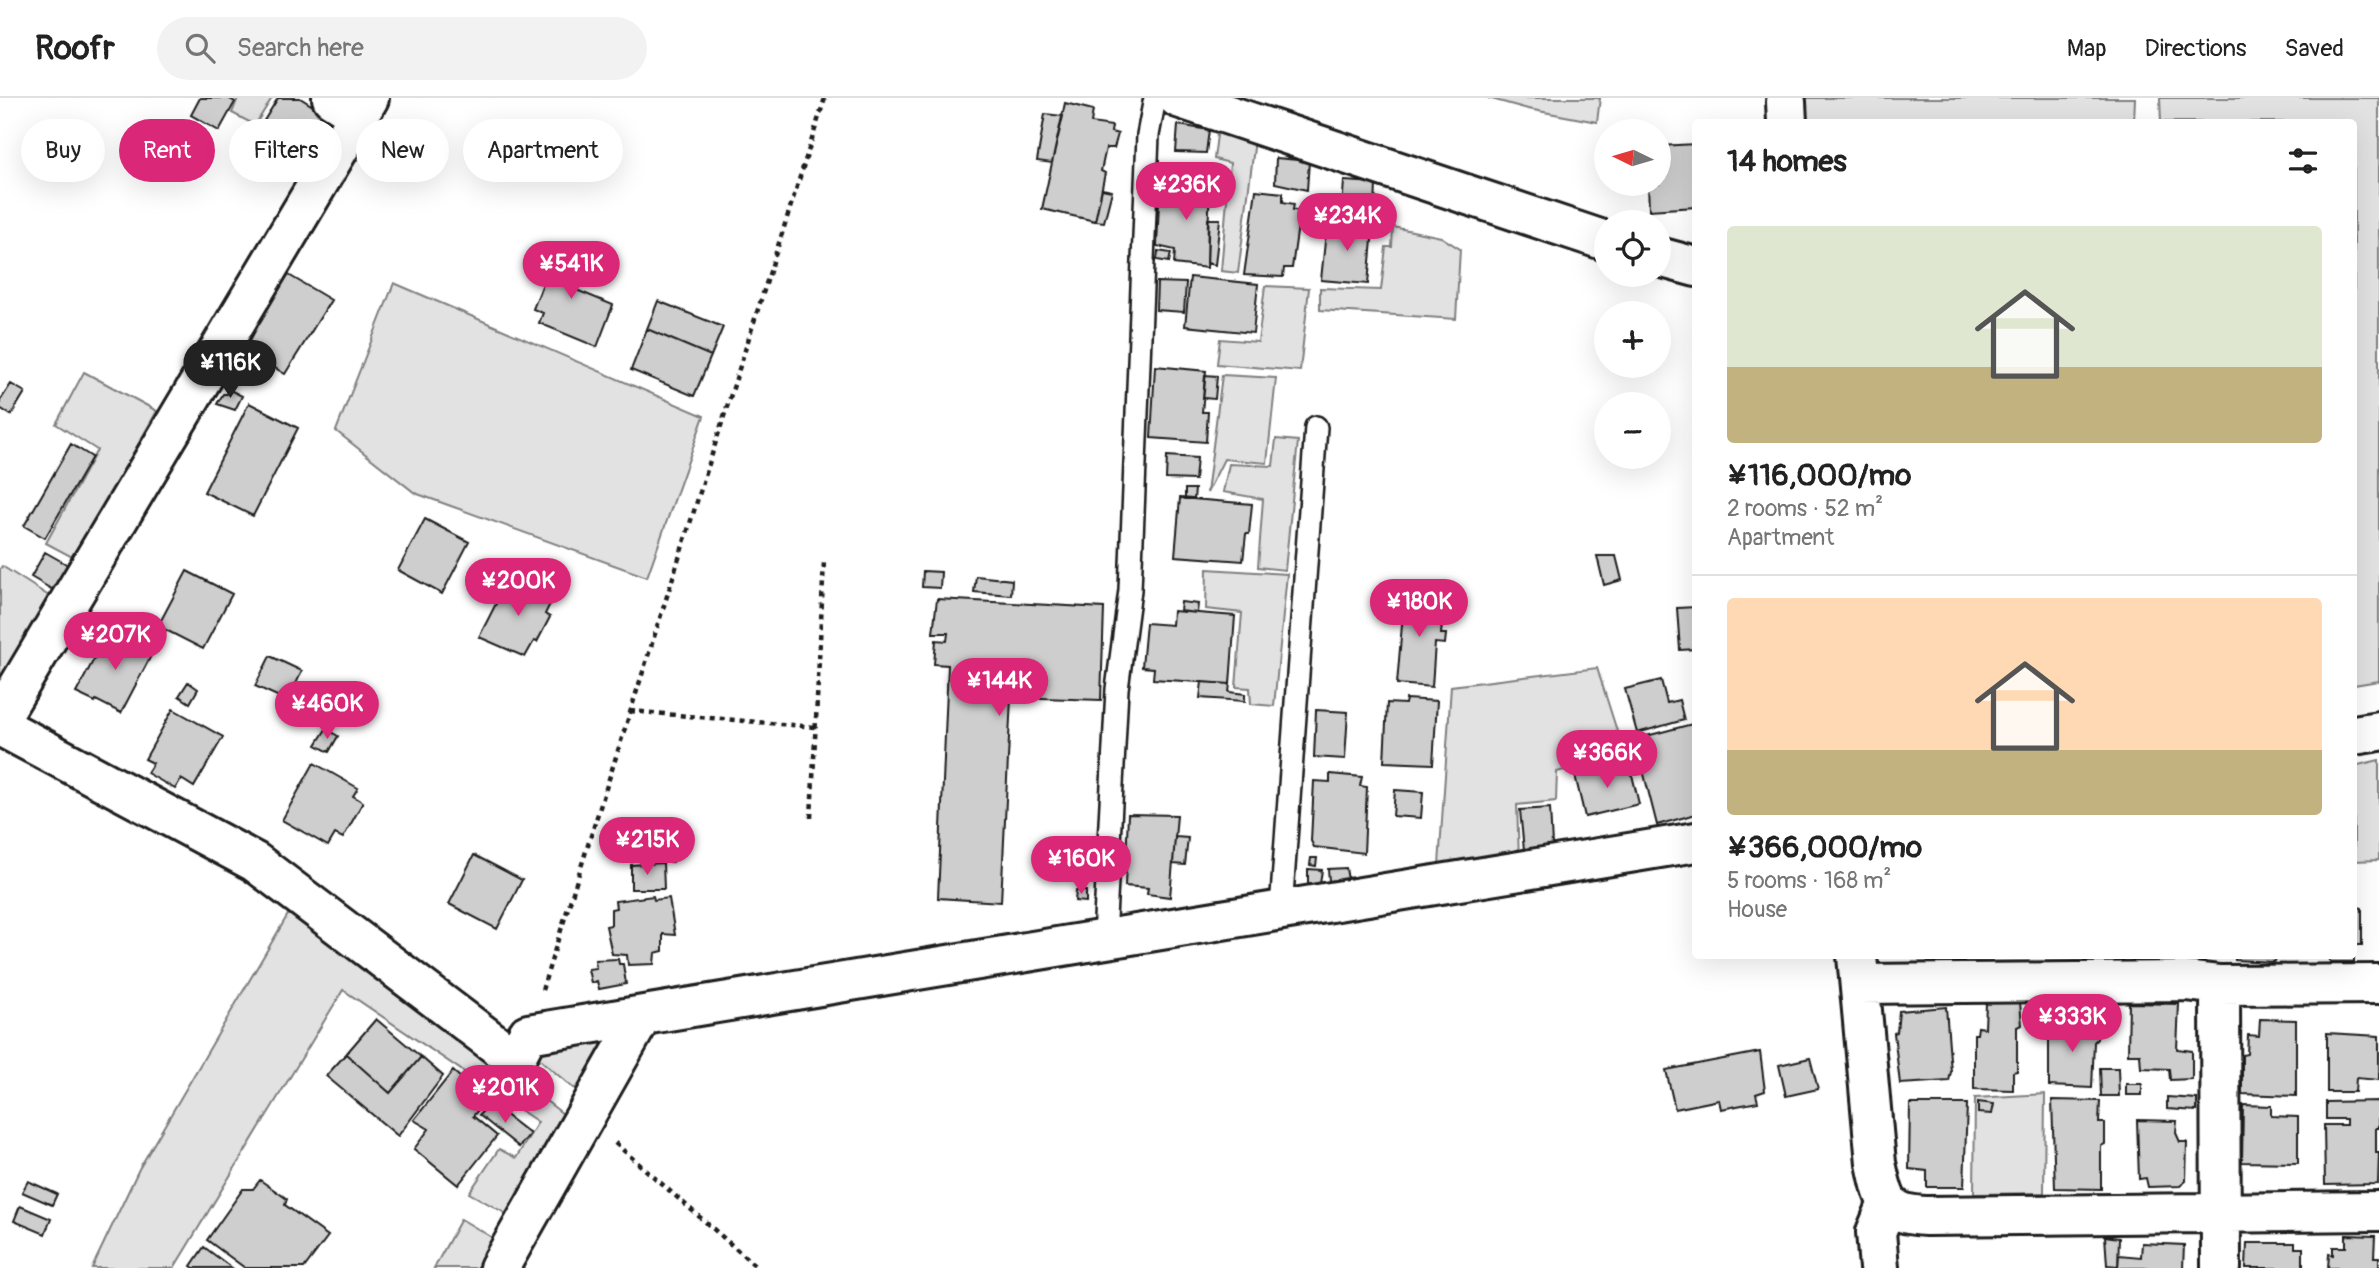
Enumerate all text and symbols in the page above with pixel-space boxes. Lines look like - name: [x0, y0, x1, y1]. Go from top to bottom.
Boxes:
- search box: [157, 17, 647, 80]
- text: Roofr: [35, 28, 115, 69]
- icon: search: [181, 29, 219, 67]
- text: Search here: [237, 32, 364, 64]
- text: Map: [2067, 34, 2107, 63]
- text: Directions: [2145, 34, 2246, 63]
- text: Saved: [2284, 34, 2344, 63]
- chip: Buy: [21, 119, 105, 182]
- chip: Rent: [119, 119, 215, 182]
- chip: Filters: [229, 119, 342, 182]
- chip: New: [356, 119, 449, 182]
- chip: Apartment: [463, 119, 623, 182]
- north arrow: [1594, 119, 1671, 196]
- map controls: [1594, 119, 1671, 469]
- icon: filters: [2284, 142, 2322, 180]
- text: 14 homes: [1727, 143, 1847, 180]
- pin: ¥236K: [1137, 162, 1235, 222]
- text: ¥236K: [1152, 170, 1220, 199]
- pin: ¥234K: [1298, 194, 1396, 253]
- text: ¥234K: [1313, 201, 1381, 230]
- button: locate: [1594, 210, 1671, 287]
- pin: ¥541K: [522, 242, 620, 301]
- text: ¥541K: [539, 249, 603, 278]
- icon: home: [1962, 271, 2088, 397]
- button: +: [1594, 301, 1671, 378]
- pin: ¥116K: [181, 341, 279, 400]
- text: ¥116K: [199, 348, 261, 377]
- button: −: [1594, 392, 1671, 469]
- text: ¥116,000/mo: [1727, 457, 1911, 494]
- text: 2 rooms · 52 m²: [1727, 494, 1883, 523]
- text: Apartment: [1727, 523, 1834, 552]
- pin: ¥200K: [469, 559, 567, 618]
- text: ¥200K: [481, 566, 555, 595]
- pin: ¥180K: [1370, 580, 1468, 639]
- text: ¥180K: [1386, 587, 1452, 616]
- pin: ¥207K: [66, 612, 164, 672]
- text: ¥207K: [80, 620, 150, 649]
- icon: home: [1962, 643, 2088, 769]
- pin: ¥144K: [950, 658, 1048, 718]
- text: ¥144K: [966, 666, 1032, 695]
- pin: ¥460K: [278, 682, 376, 741]
- text: ¥460K: [291, 689, 363, 718]
- pin: ¥366K: [1558, 730, 1656, 790]
- text: ¥366K: [1572, 738, 1642, 767]
- pin: ¥215K: [598, 818, 696, 877]
- text: ¥215K: [615, 825, 679, 854]
- text: ¥366,000/mo: [1727, 829, 1922, 866]
- pin: ¥160K: [1032, 836, 1130, 896]
- text: ¥160K: [1047, 844, 1115, 873]
- text: 5 rooms · 168 m²: [1727, 866, 1891, 895]
- text: House: [1727, 895, 1787, 924]
- pin: ¥333K: [2023, 995, 2121, 1054]
- text: ¥333K: [2038, 1002, 2106, 1031]
- pin: ¥201K: [456, 1066, 554, 1125]
- text: ¥201K: [471, 1073, 539, 1102]

